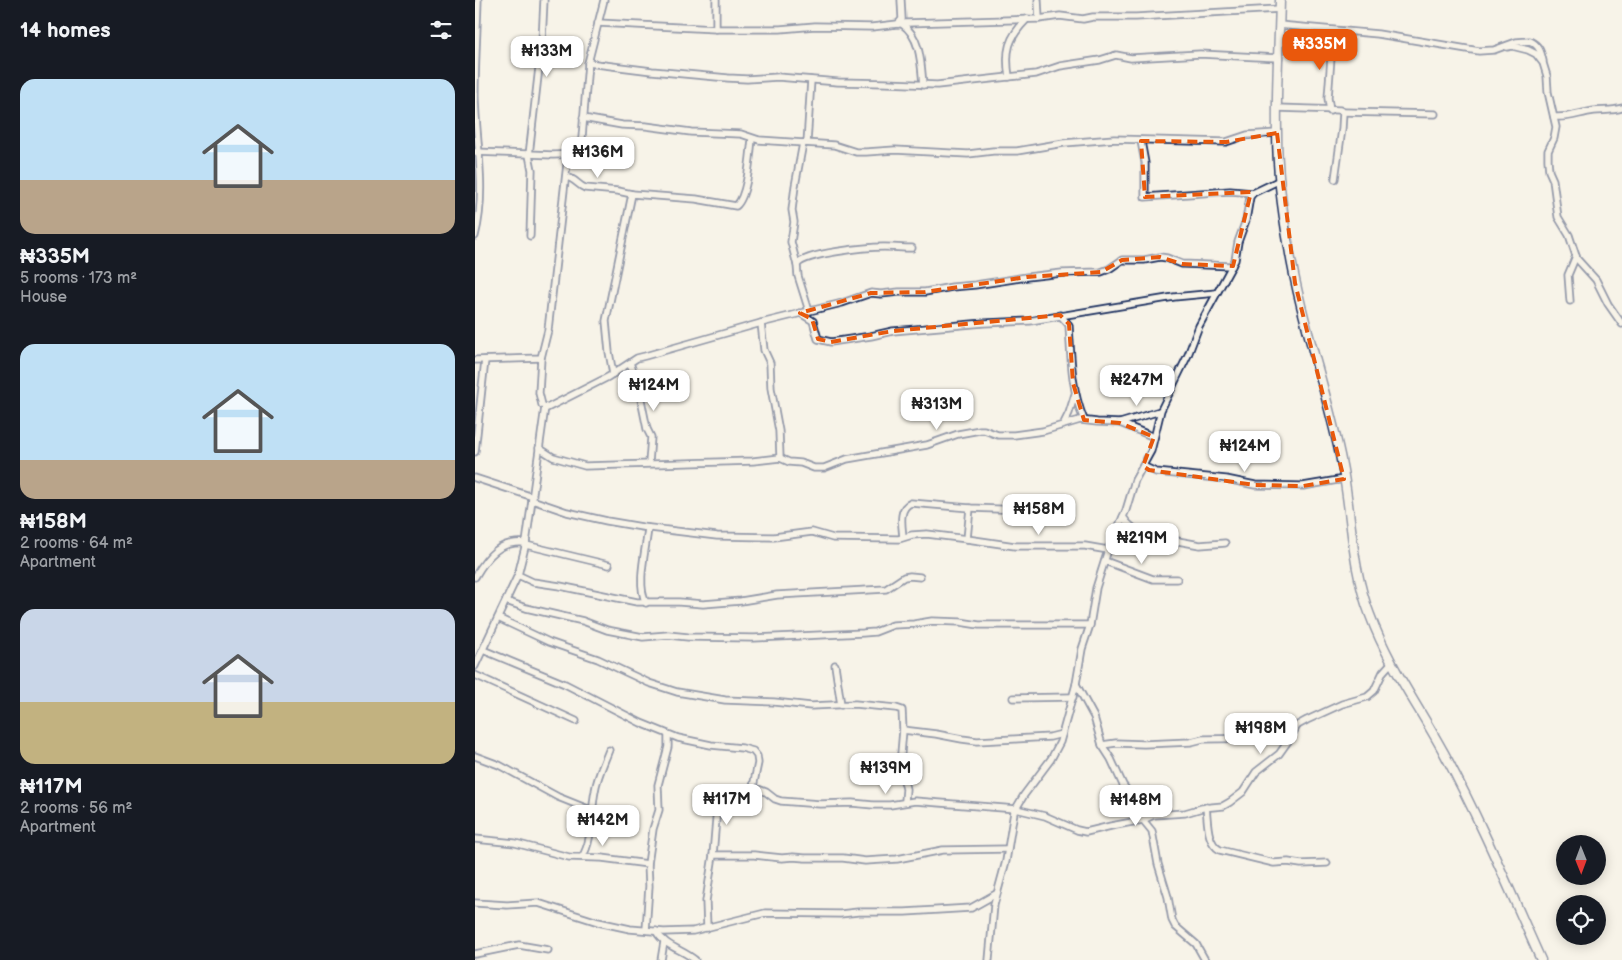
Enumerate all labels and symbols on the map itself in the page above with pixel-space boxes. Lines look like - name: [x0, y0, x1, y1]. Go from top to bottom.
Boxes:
- pin: ₦335M: [1285, 28, 1355, 71]
- pin: ₦133M: [512, 36, 582, 78]
- pin: ₦136M: [563, 136, 633, 179]
- pin: ₦247M: [1102, 364, 1172, 407]
- pin: ₦124M: [619, 370, 689, 412]
- pin: ₦313M: [902, 388, 972, 431]
- pin: ₦124M: [1210, 430, 1280, 473]
- pin: ₦158M: [1004, 494, 1074, 536]
- pin: ₦219M: [1107, 522, 1177, 565]
- pin: ₦198M: [1226, 712, 1296, 755]
- pin: ₦139M: [851, 752, 921, 795]
- pin: ₦117M: [692, 784, 762, 826]
- pin: ₦148M: [1101, 784, 1171, 827]
- pin: ₦142M: [568, 804, 638, 847]
- north arrow: [1556, 835, 1606, 885]

